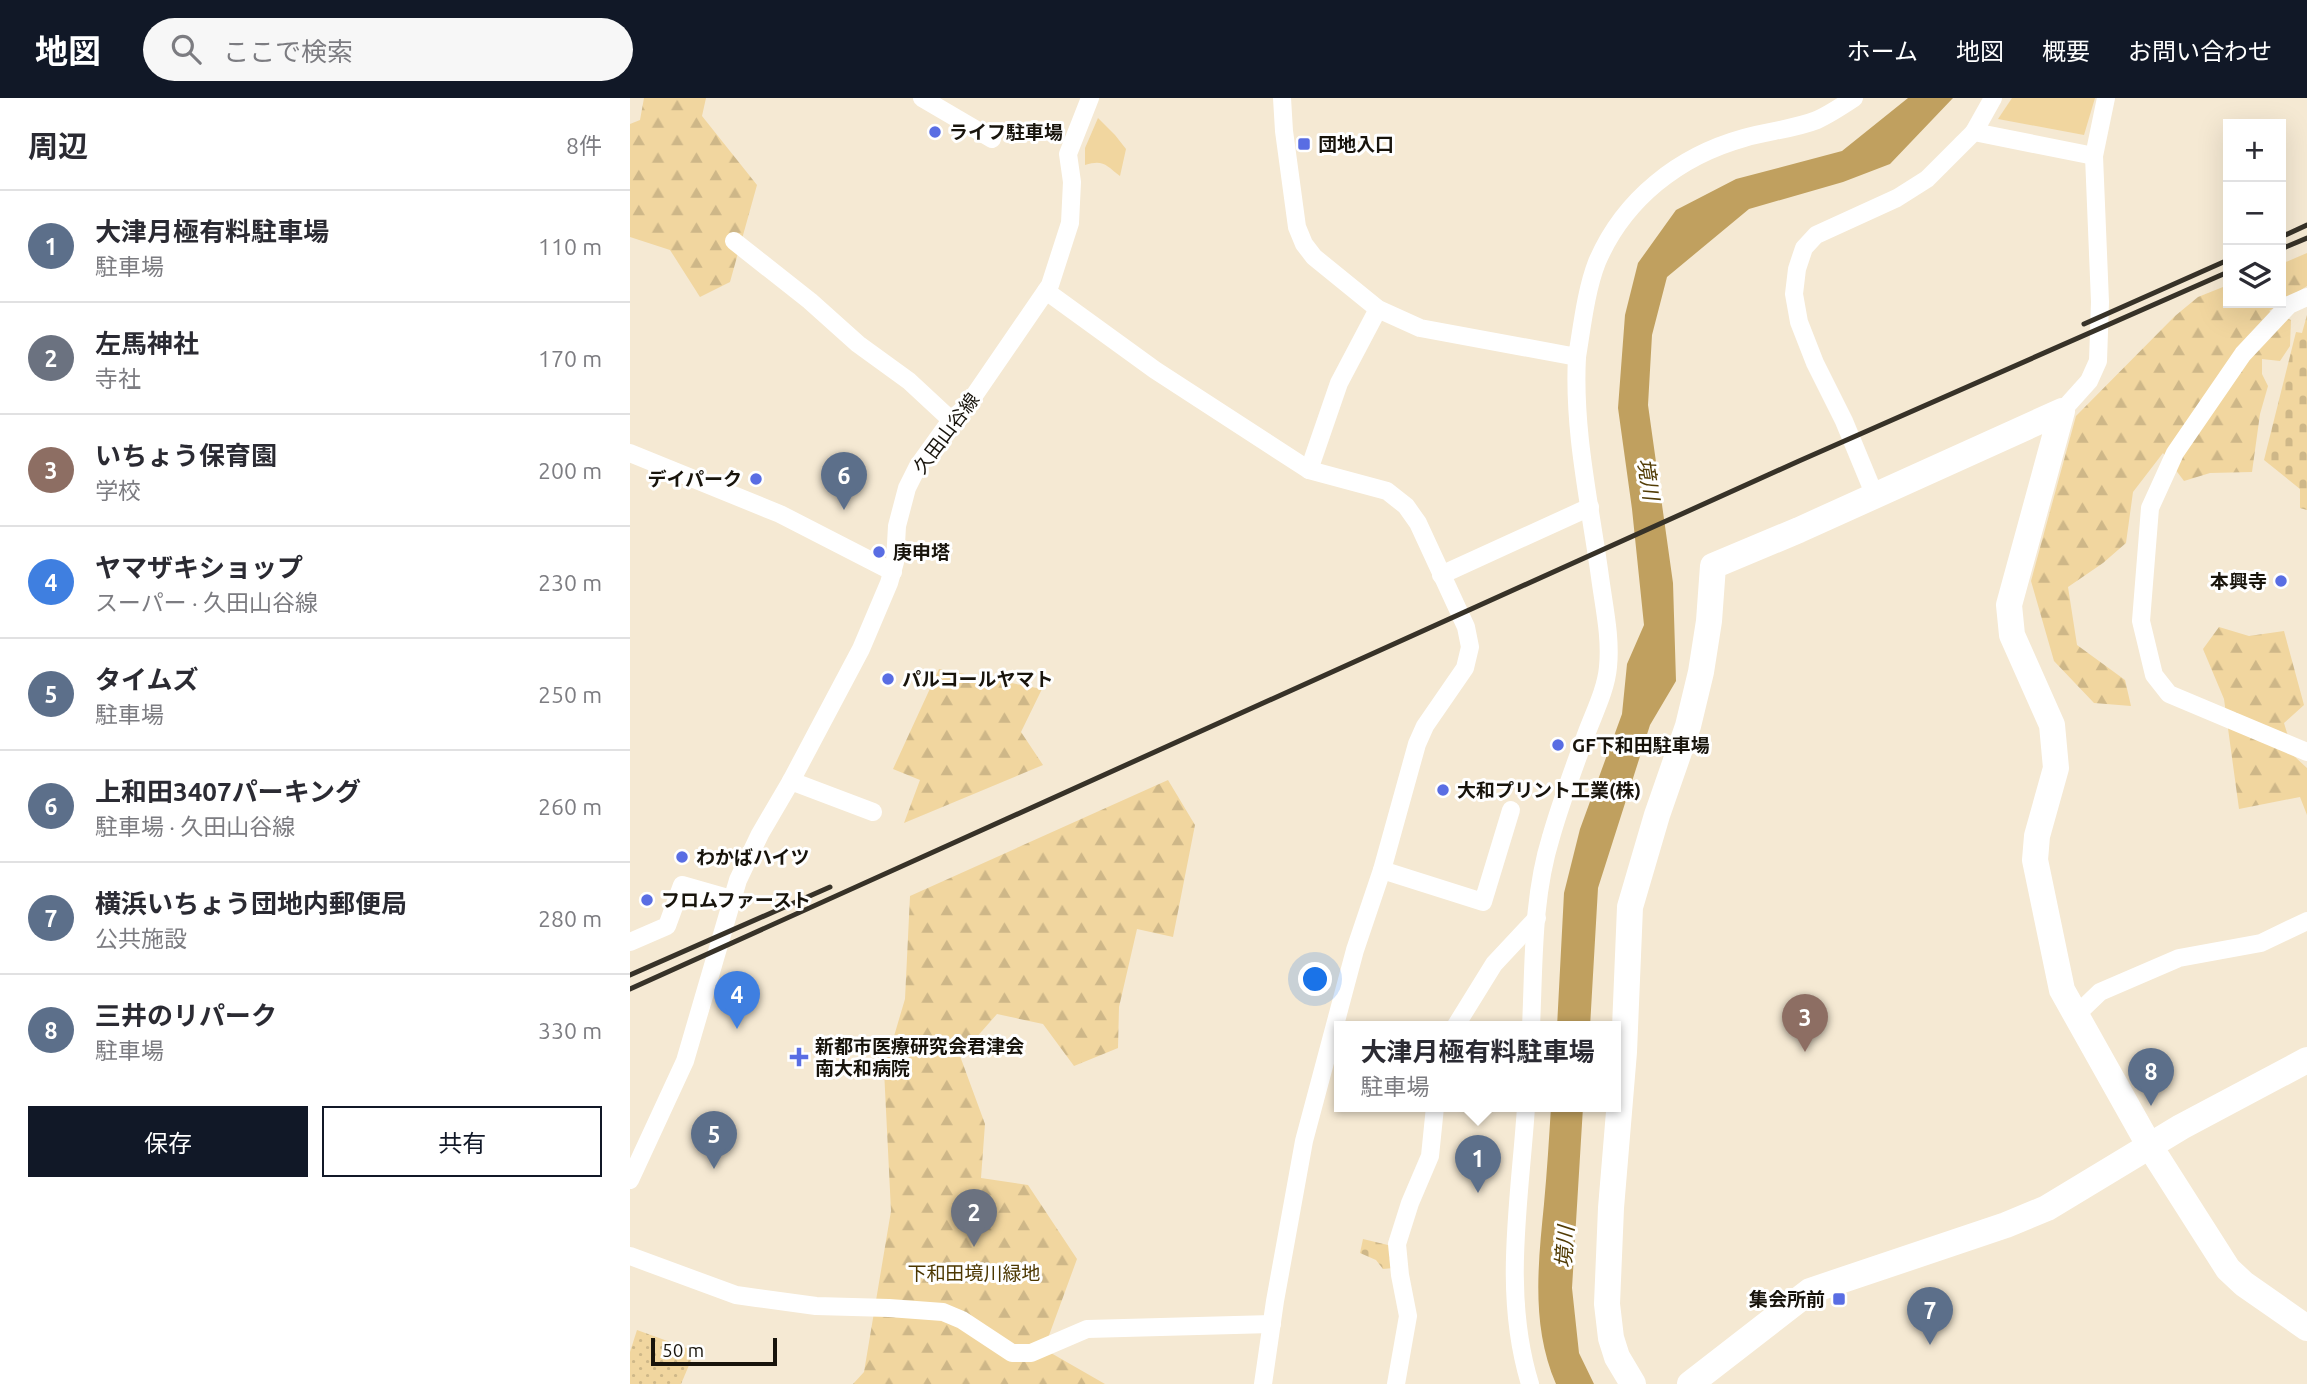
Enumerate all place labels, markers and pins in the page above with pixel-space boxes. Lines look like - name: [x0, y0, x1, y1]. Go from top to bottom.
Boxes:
- place label: ライフ駐車場: [949, 121, 1063, 143]
- marker: ライフ駐車場: [927, 124, 943, 140]
- place label: 団地入口: [1318, 133, 1394, 155]
- marker: 団地入口: [1296, 136, 1312, 152]
- pin: 6: [821, 452, 867, 510]
- place label: デイパーク: [647, 468, 742, 490]
- marker: デイパーク: [748, 471, 764, 487]
- place label: 庚申塔: [893, 541, 950, 563]
- marker: 庚申塔: [871, 544, 887, 560]
- place label: 本興寺: [2210, 570, 2267, 592]
- marker: 本興寺: [2273, 573, 2289, 589]
- place label: パルコールヤマト: [902, 668, 1054, 690]
- marker: パルコールヤマト: [880, 671, 896, 687]
- place label: GF下和田駐車場: [1572, 734, 1710, 756]
- marker: GF下和田駐車場: [1550, 737, 1566, 753]
- place label: 大和プリント工業(株): [1457, 779, 1641, 801]
- marker: 大和プリント工業(株): [1435, 782, 1451, 798]
- place label: わかばハイツ: [696, 846, 810, 868]
- marker: わかばハイツ: [674, 849, 690, 865]
- place label: フロムファースト: [661, 889, 811, 911]
- marker: フロムファースト: [639, 892, 655, 908]
- pin: 4: [714, 971, 760, 1029]
- pin: 3: [1782, 994, 1828, 1052]
- place label: 新都市医療研究会君津会 南大和病院: [815, 1035, 1024, 1079]
- marker: 新都市医療研究会君津会 南大和病院: [789, 1047, 809, 1067]
- pin: 8: [2128, 1048, 2174, 1106]
- pin: 5: [691, 1111, 737, 1169]
- pin: 1: [1455, 1135, 1501, 1193]
- pin: 2: [951, 1189, 997, 1247]
- pin: 7: [1907, 1287, 1953, 1345]
- place label: 集会所前: [1749, 1288, 1825, 1310]
- marker: 集会所前: [1831, 1291, 1847, 1307]

